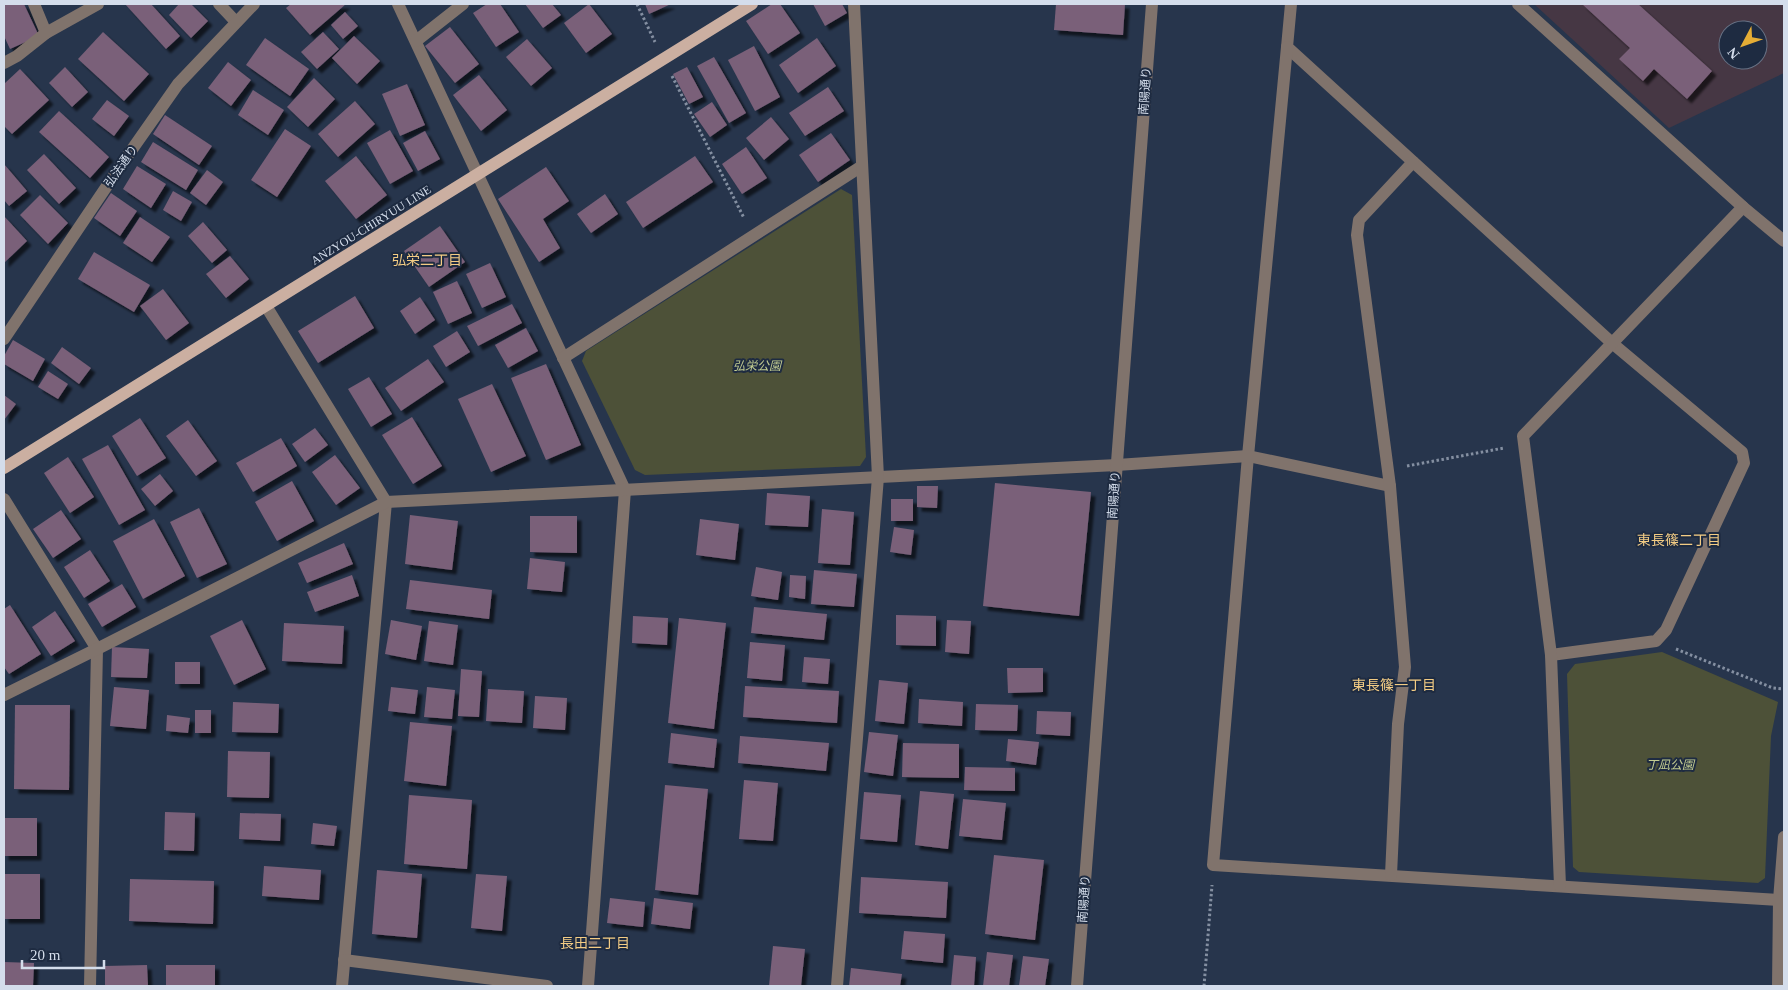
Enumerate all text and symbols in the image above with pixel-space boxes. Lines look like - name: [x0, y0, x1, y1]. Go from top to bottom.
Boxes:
- north arrow: [1718, 20, 1768, 70]
- text: N: [1725, 44, 1743, 62]
- street label: 南陽通り: [1136, 67, 1154, 115]
- street label: 弘法通り: [101, 142, 141, 190]
- street label: ANZYOU-CHIRYUU LINE: [308, 182, 434, 268]
- district label: 弘栄二丁目: [392, 253, 462, 268]
- park label: 弘栄公園: [733, 359, 783, 373]
- street label: 南陽通り: [1105, 471, 1123, 519]
- district label: 東長篠二丁目: [1637, 532, 1721, 548]
- district label: 東長篠一丁目: [1352, 677, 1436, 693]
- park label: 丁凪公園: [1646, 758, 1696, 772]
- street label: 南陽通り: [1075, 875, 1093, 923]
- district label: 長田二丁目: [560, 936, 630, 951]
- scale bar: [22, 938, 105, 970]
- text: 20 m: [30, 947, 61, 963]

